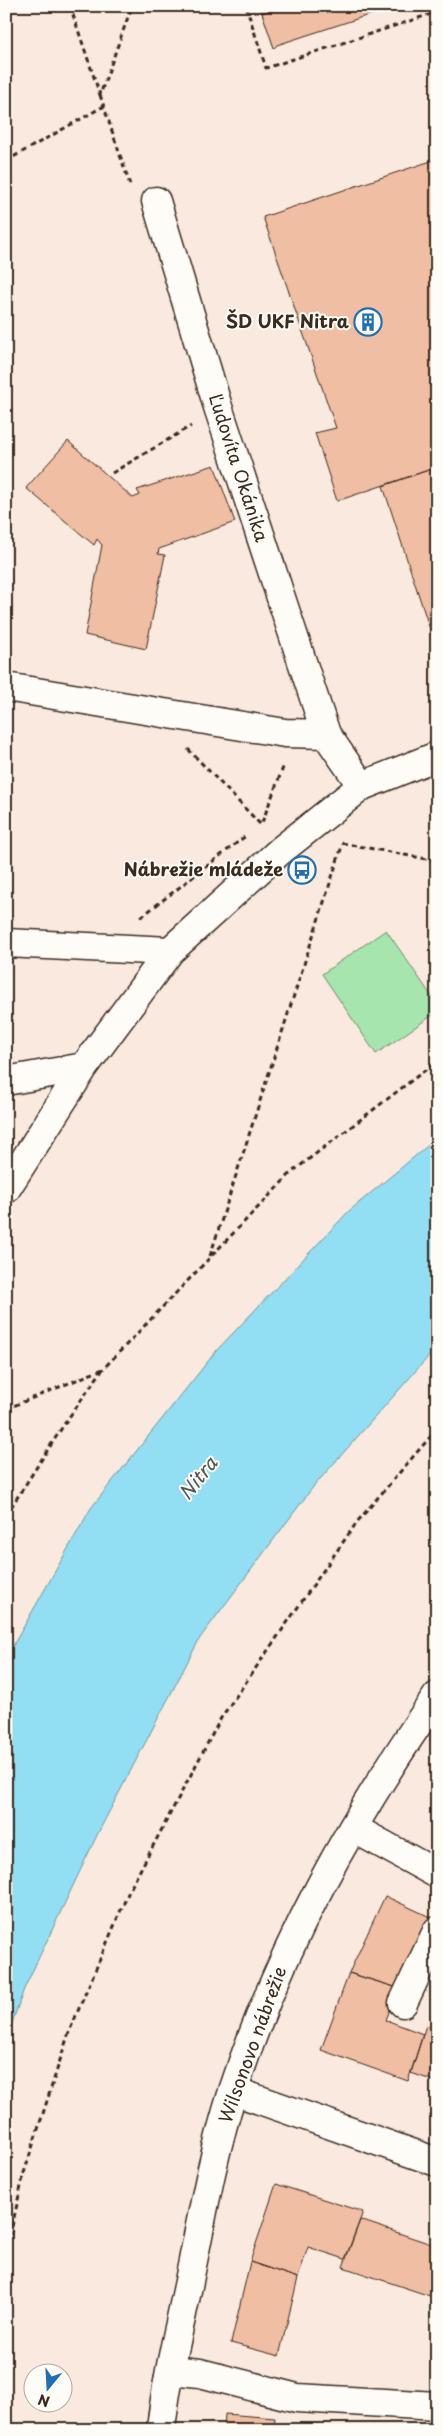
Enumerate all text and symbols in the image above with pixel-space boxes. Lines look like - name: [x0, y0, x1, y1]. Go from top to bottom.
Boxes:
- place label: ŠD UKF Nitra: [226, 307, 350, 334]
- building icon: ŠD UKF Nitra: [353, 307, 383, 337]
- street label: Ľudovíta Okánika: [203, 390, 276, 546]
- place label: Nábrežie mládeže: [124, 855, 283, 882]
- bus stop icon: Nábrežie mládeže: [287, 855, 317, 885]
- water label: Nitra: [171, 1449, 224, 1505]
- street label: Wilsonovo nábrežie: [211, 1962, 292, 2127]
- north arrow: [22, 2364, 72, 2414]
- text: N: [35, 2389, 52, 2413]

